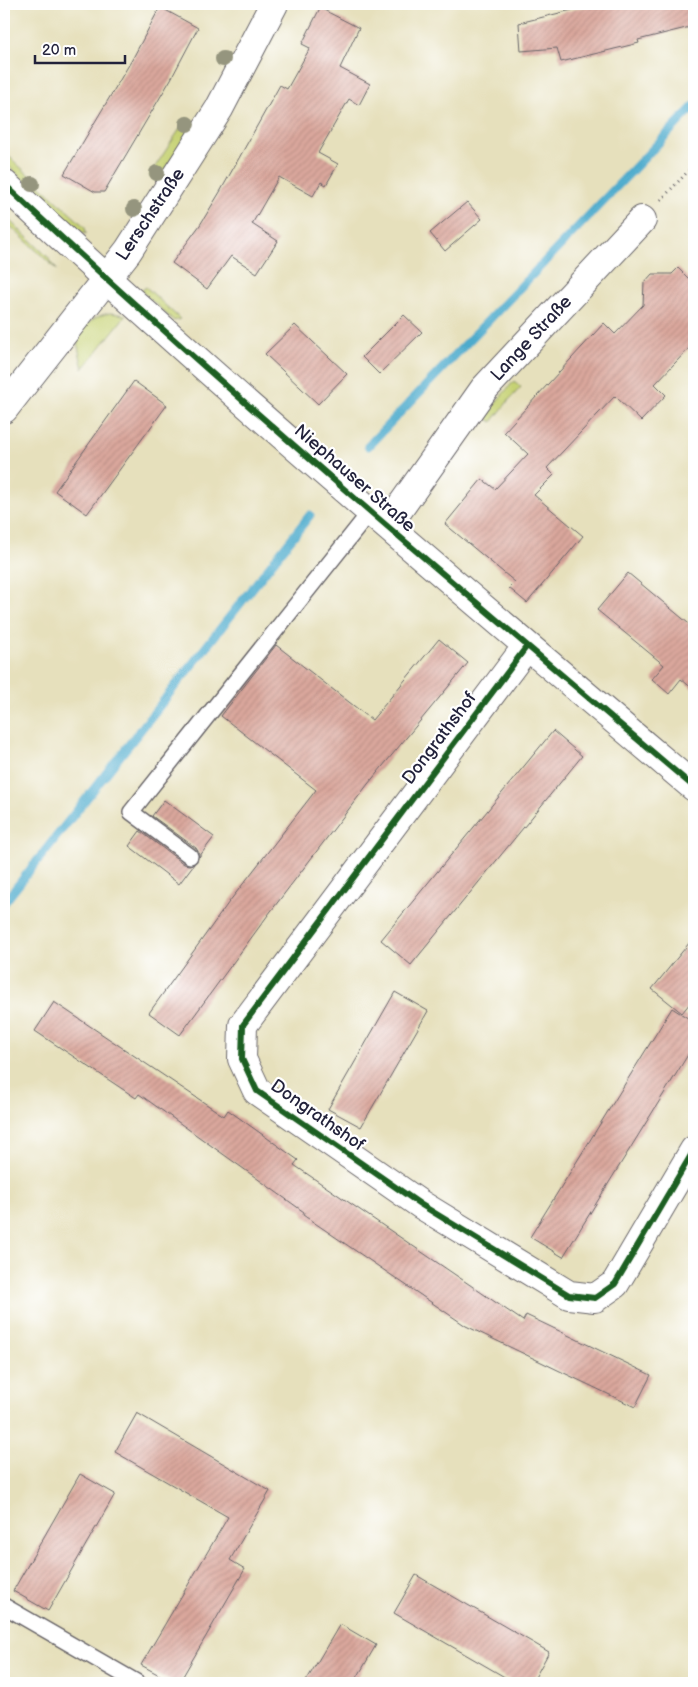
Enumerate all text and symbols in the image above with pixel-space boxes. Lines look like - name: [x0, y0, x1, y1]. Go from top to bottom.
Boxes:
- scale bar: [35, 32, 125, 64]
- text: 20 m: [42, 41, 76, 60]
- street label: Lerschstraße: [112, 164, 189, 264]
- street label: Lange Straße: [486, 291, 577, 385]
- street label: Niephauser Straße: [290, 420, 420, 537]
- street label: Dongrathshof: [398, 688, 481, 789]
- street label: Dongrathshof: [267, 1075, 369, 1156]

